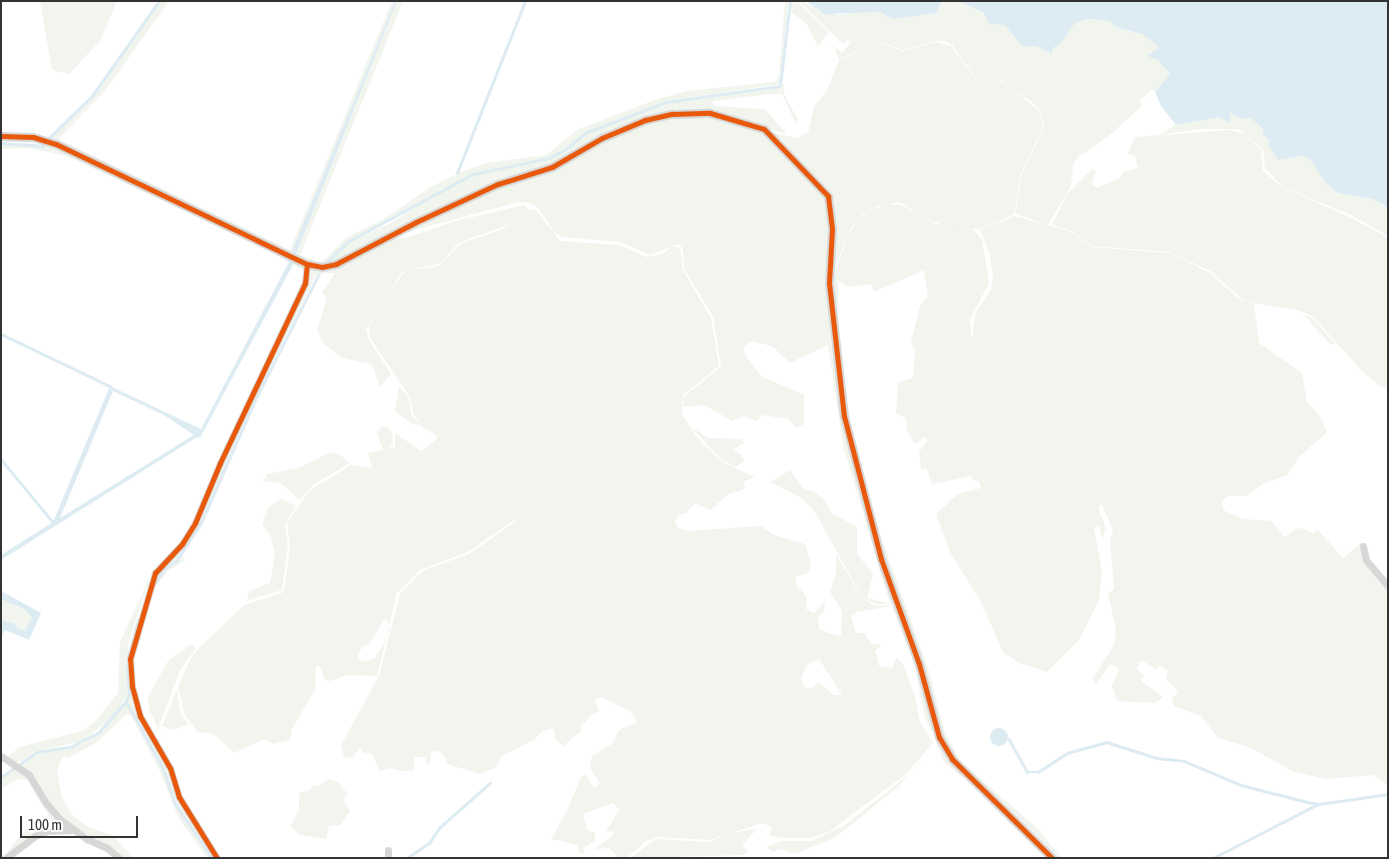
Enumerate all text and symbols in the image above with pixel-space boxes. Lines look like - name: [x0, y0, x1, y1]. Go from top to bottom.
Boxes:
- scale bar: [22, 806, 140, 838]
- text: 100 m: [28, 816, 62, 833]

